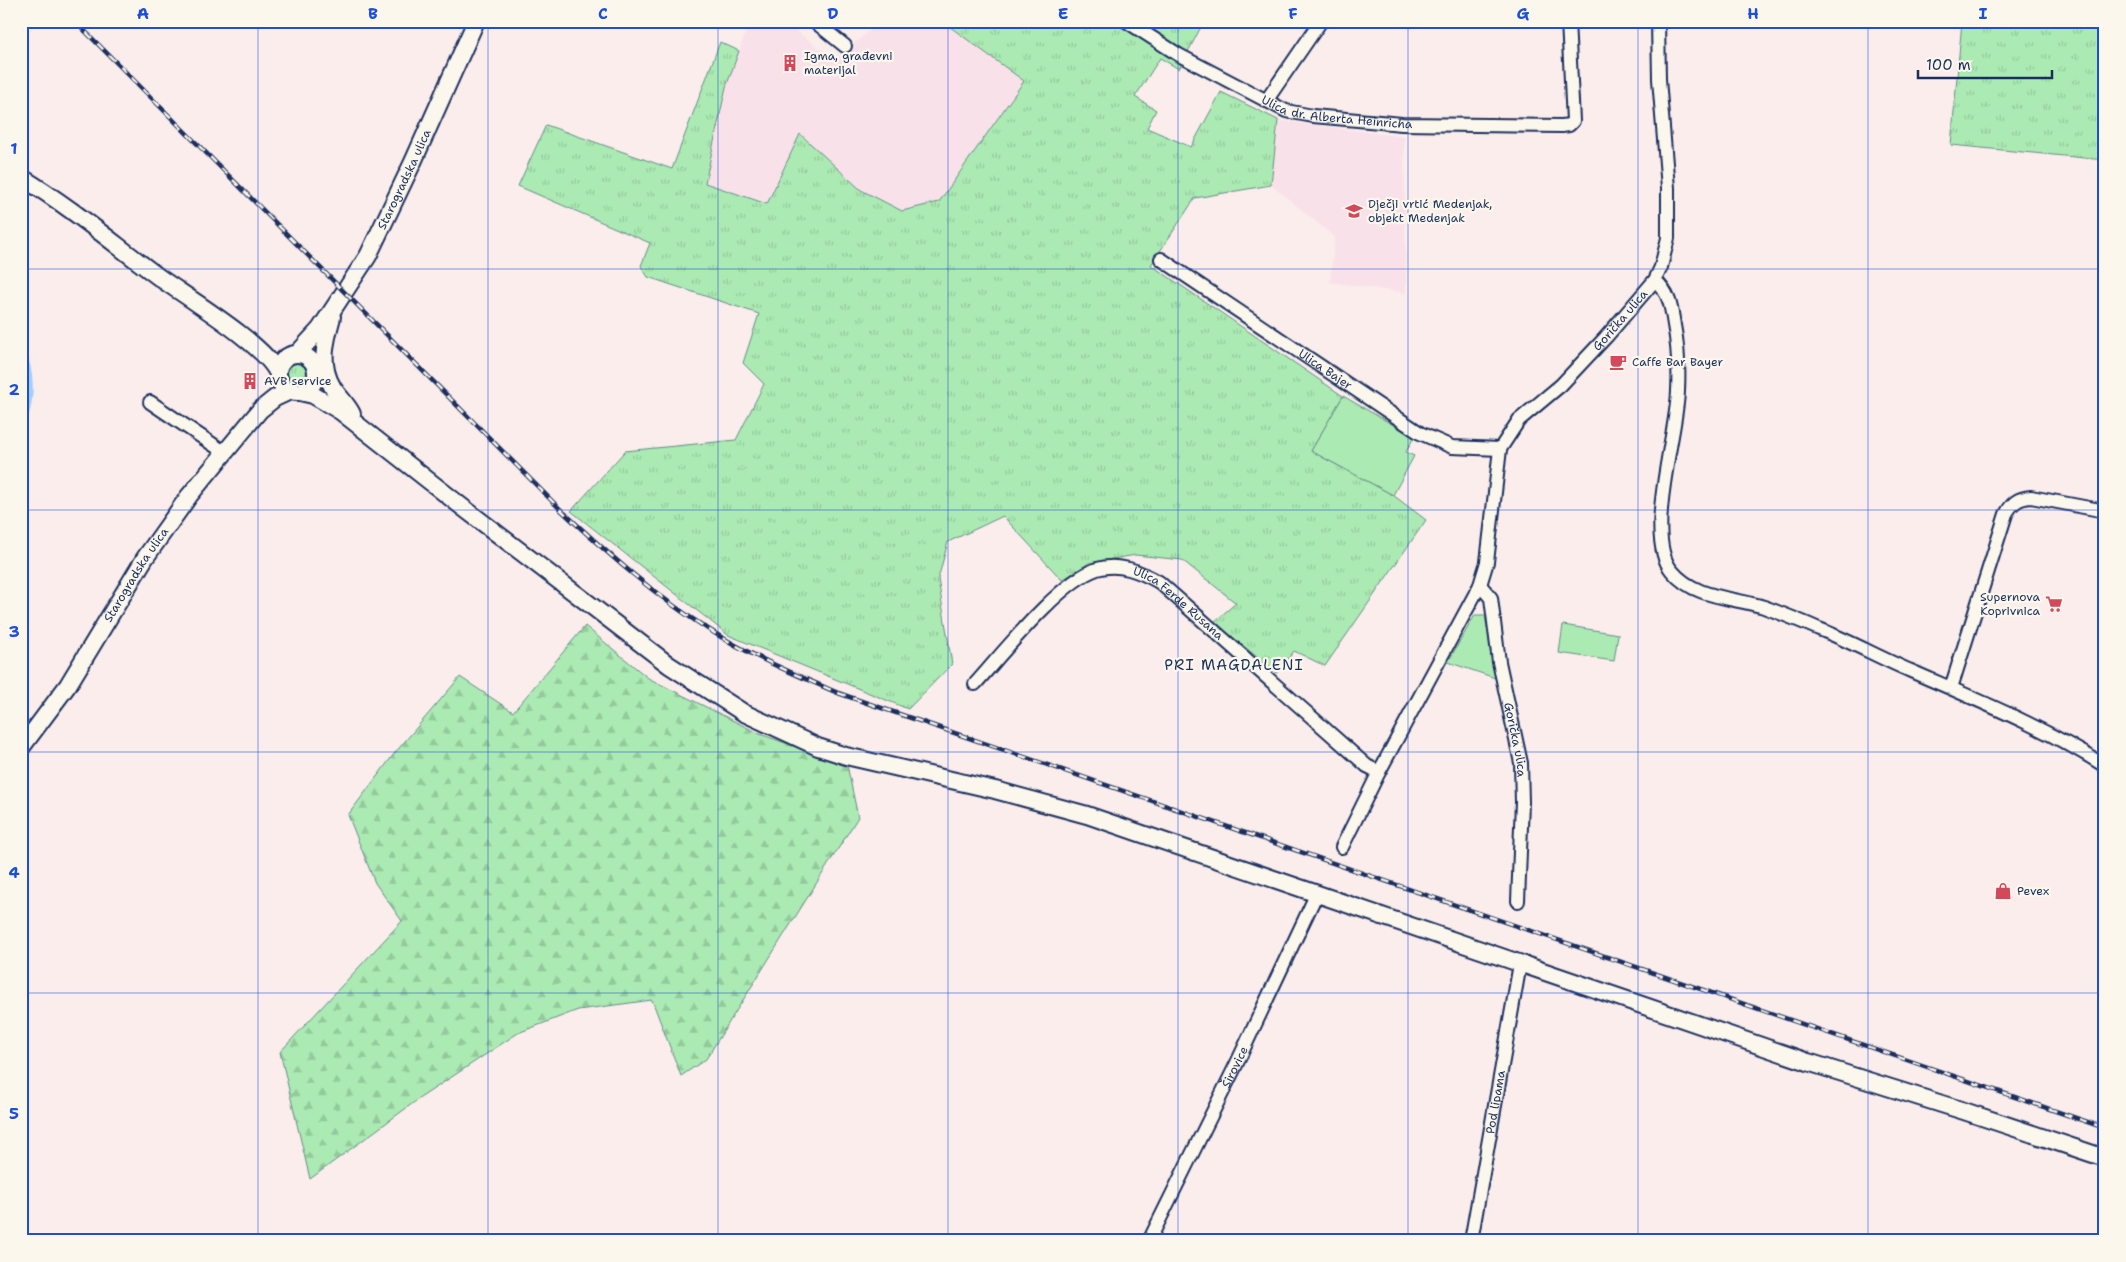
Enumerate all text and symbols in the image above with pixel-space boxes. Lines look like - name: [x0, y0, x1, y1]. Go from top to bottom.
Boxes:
- text: A: [137, 3, 149, 24]
- text: B: [368, 3, 378, 24]
- text: C: [598, 3, 608, 24]
- text: D: [827, 3, 839, 24]
- text: E: [1058, 3, 1068, 24]
- text: F: [1288, 3, 1298, 24]
- text: G: [1517, 3, 1530, 24]
- text: H: [1747, 3, 1759, 24]
- text: I: [1979, 3, 1988, 24]
- place label: Igma, građevni materijal: [804, 48, 893, 78]
- scale bar: [1918, 48, 2052, 80]
- building icon: Igma, građevni materijal: [780, 53, 800, 73]
- text: 100 m: [1926, 55, 1971, 75]
- street label: Ulica dr. Alberta Heinricha: [1259, 92, 1413, 132]
- street label: Starogradska ulica: [374, 126, 435, 232]
- text: 1: [10, 138, 18, 159]
- place label: Dječji vrtić Medenjak, objekt Medenjak: [1368, 196, 1492, 226]
- school or university icon: Dječji vrtić Medenjak, objekt Medenjak: [1344, 201, 1364, 221]
- street label: Gorička ulica: [1589, 286, 1651, 354]
- street label: Ulica Bajer: [1295, 346, 1356, 393]
- cafe icon: Caffe Bar Bayer: [1608, 352, 1628, 372]
- place label: Caffe Bar Bayer: [1632, 354, 1723, 370]
- building icon: AVB service: [240, 371, 260, 391]
- place label: AVB service: [264, 373, 332, 389]
- text: 2: [8, 379, 20, 400]
- street label: Starogradska ulica: [100, 524, 172, 625]
- street label: Ulica Ferde Rusana: [1131, 563, 1227, 644]
- place label: Supernova Koprivnica: [1980, 589, 2041, 619]
- supermarket icon: Supernova Koprivnica: [2044, 594, 2064, 614]
- text: 3: [8, 621, 20, 642]
- district label: PRI MAGDALENI: [1164, 655, 1304, 675]
- street label: Gorička ulica: [1500, 701, 1529, 778]
- text: 4: [8, 862, 20, 883]
- shop icon: Pevex: [1993, 881, 2013, 901]
- place label: Pevex: [2017, 883, 2049, 899]
- street label: Širovice: [1218, 1043, 1252, 1091]
- street label: Pod lipama: [1482, 1069, 1509, 1135]
- text: 5: [9, 1103, 19, 1124]

